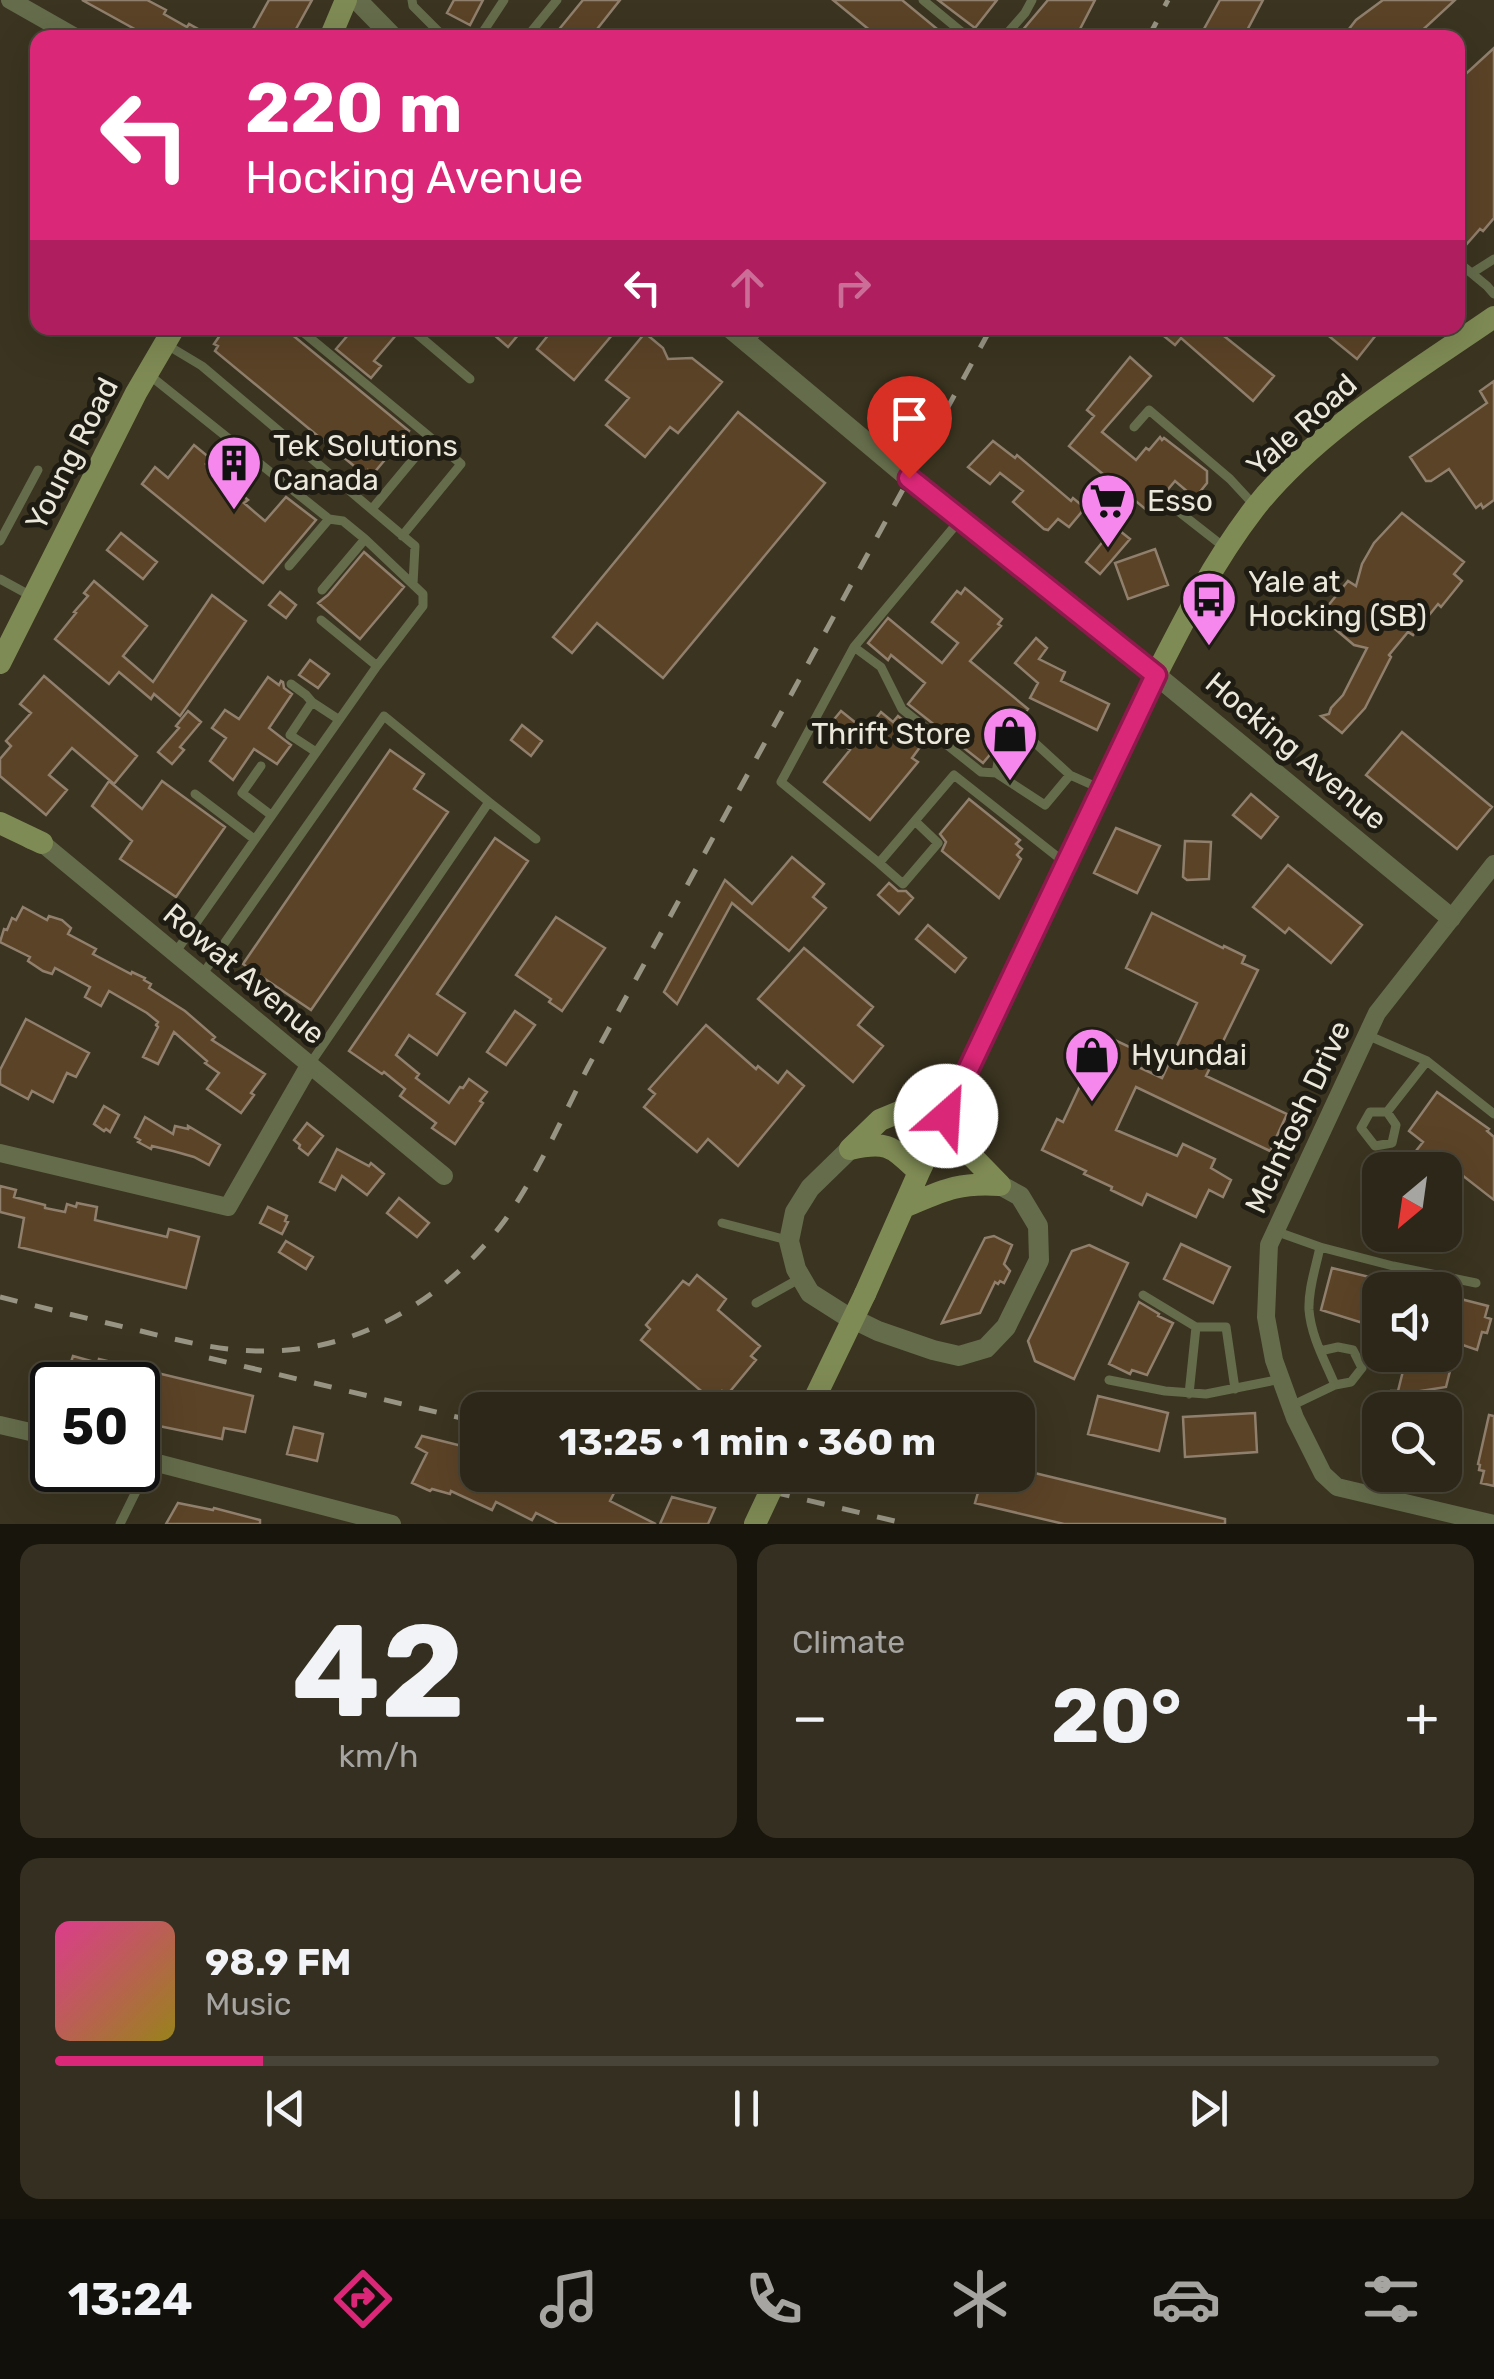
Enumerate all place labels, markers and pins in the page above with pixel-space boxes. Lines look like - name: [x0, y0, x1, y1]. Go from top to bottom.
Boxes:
- pin: [867, 376, 952, 479]
- place label: Tek Solutions Canada: [273, 428, 458, 498]
- building icon: Tek Solutions Canada: [204, 433, 264, 512]
- supermarket icon: Esso: [1078, 471, 1138, 550]
- place label: Esso: [1147, 483, 1213, 519]
- place label: Yale at Hocking (SB): [1248, 564, 1427, 634]
- bus stop icon: Yale at Hocking (SB): [1179, 569, 1239, 648]
- shop icon: Thrift Store: [980, 704, 1040, 783]
- place label: Thrift Store: [811, 716, 971, 752]
- shop icon: Hyundai: [1062, 1025, 1122, 1104]
- place label: Hyundai: [1131, 1037, 1247, 1073]

